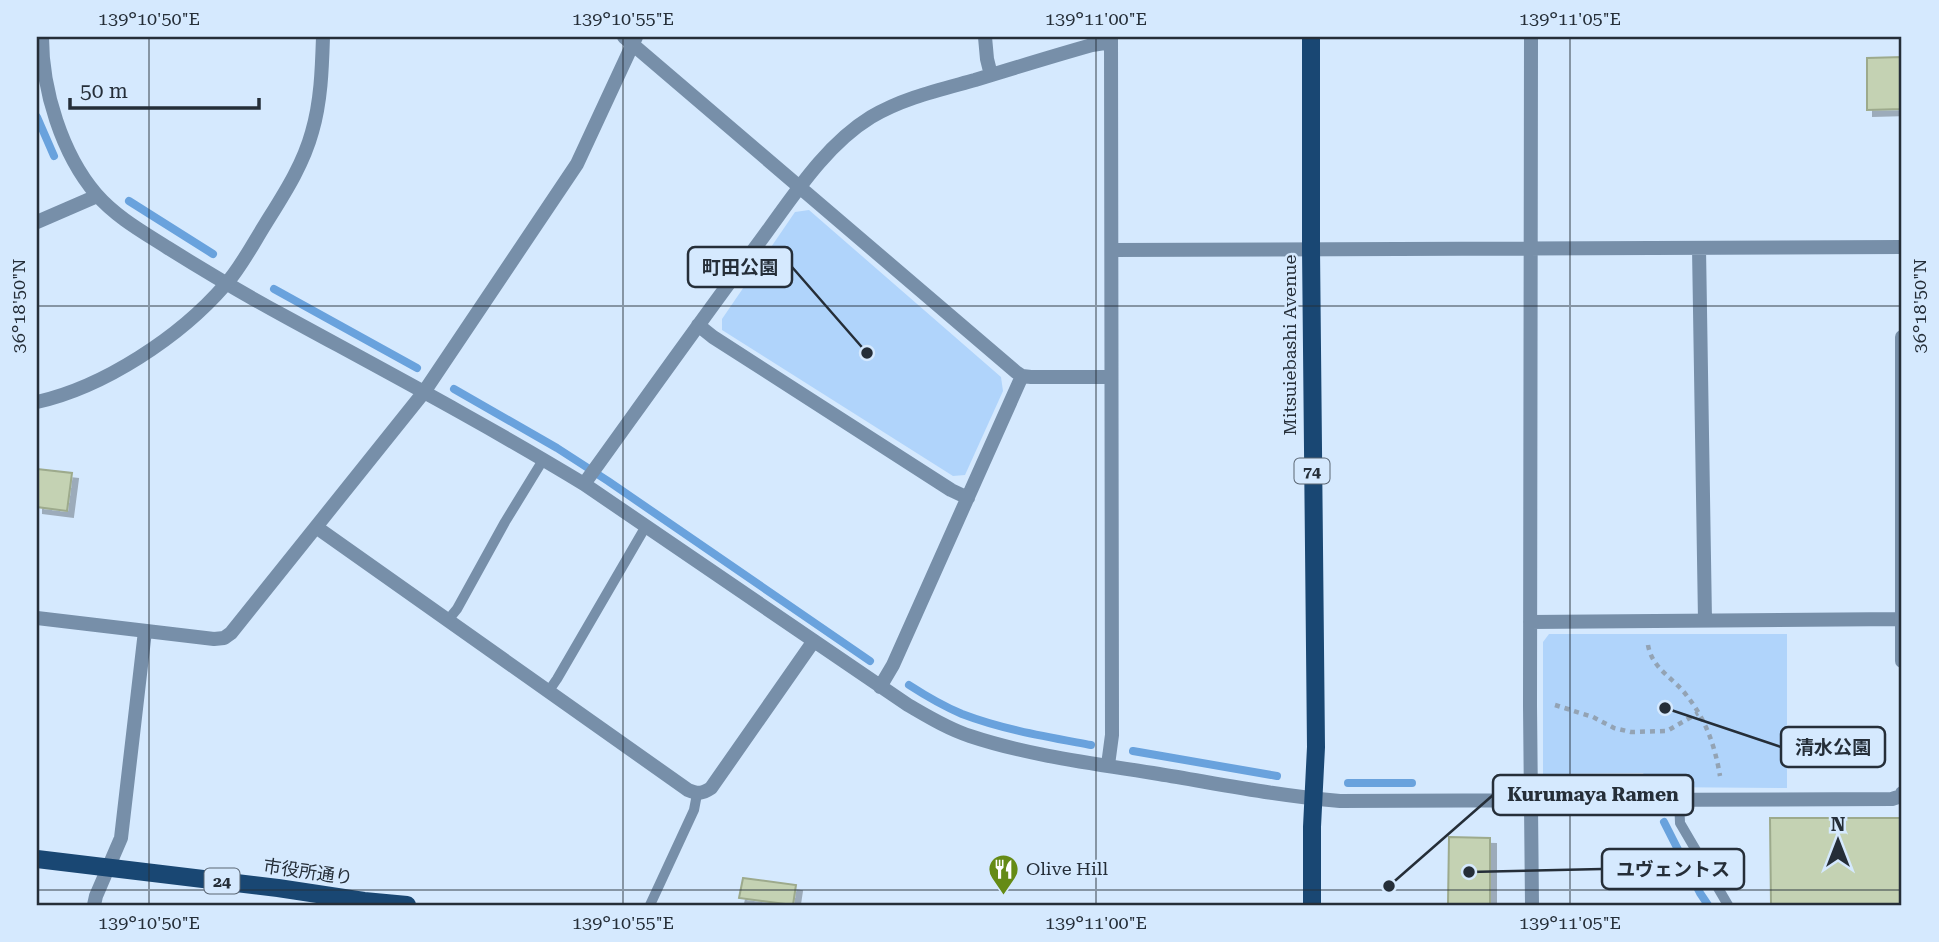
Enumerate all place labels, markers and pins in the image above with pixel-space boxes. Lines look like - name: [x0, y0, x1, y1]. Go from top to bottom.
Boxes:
- callout: 町田公園: [688, 247, 792, 287]
- callout: 清水公園: [1781, 727, 1885, 767]
- callout: Kurumaya Ramen: [1493, 775, 1693, 815]
- callout: ユヴェントス: [1602, 849, 1744, 889]
- restaurant icon: Olive Hill: [986, 852, 1020, 896]
- place label: Olive Hill: [1026, 858, 1108, 879]

